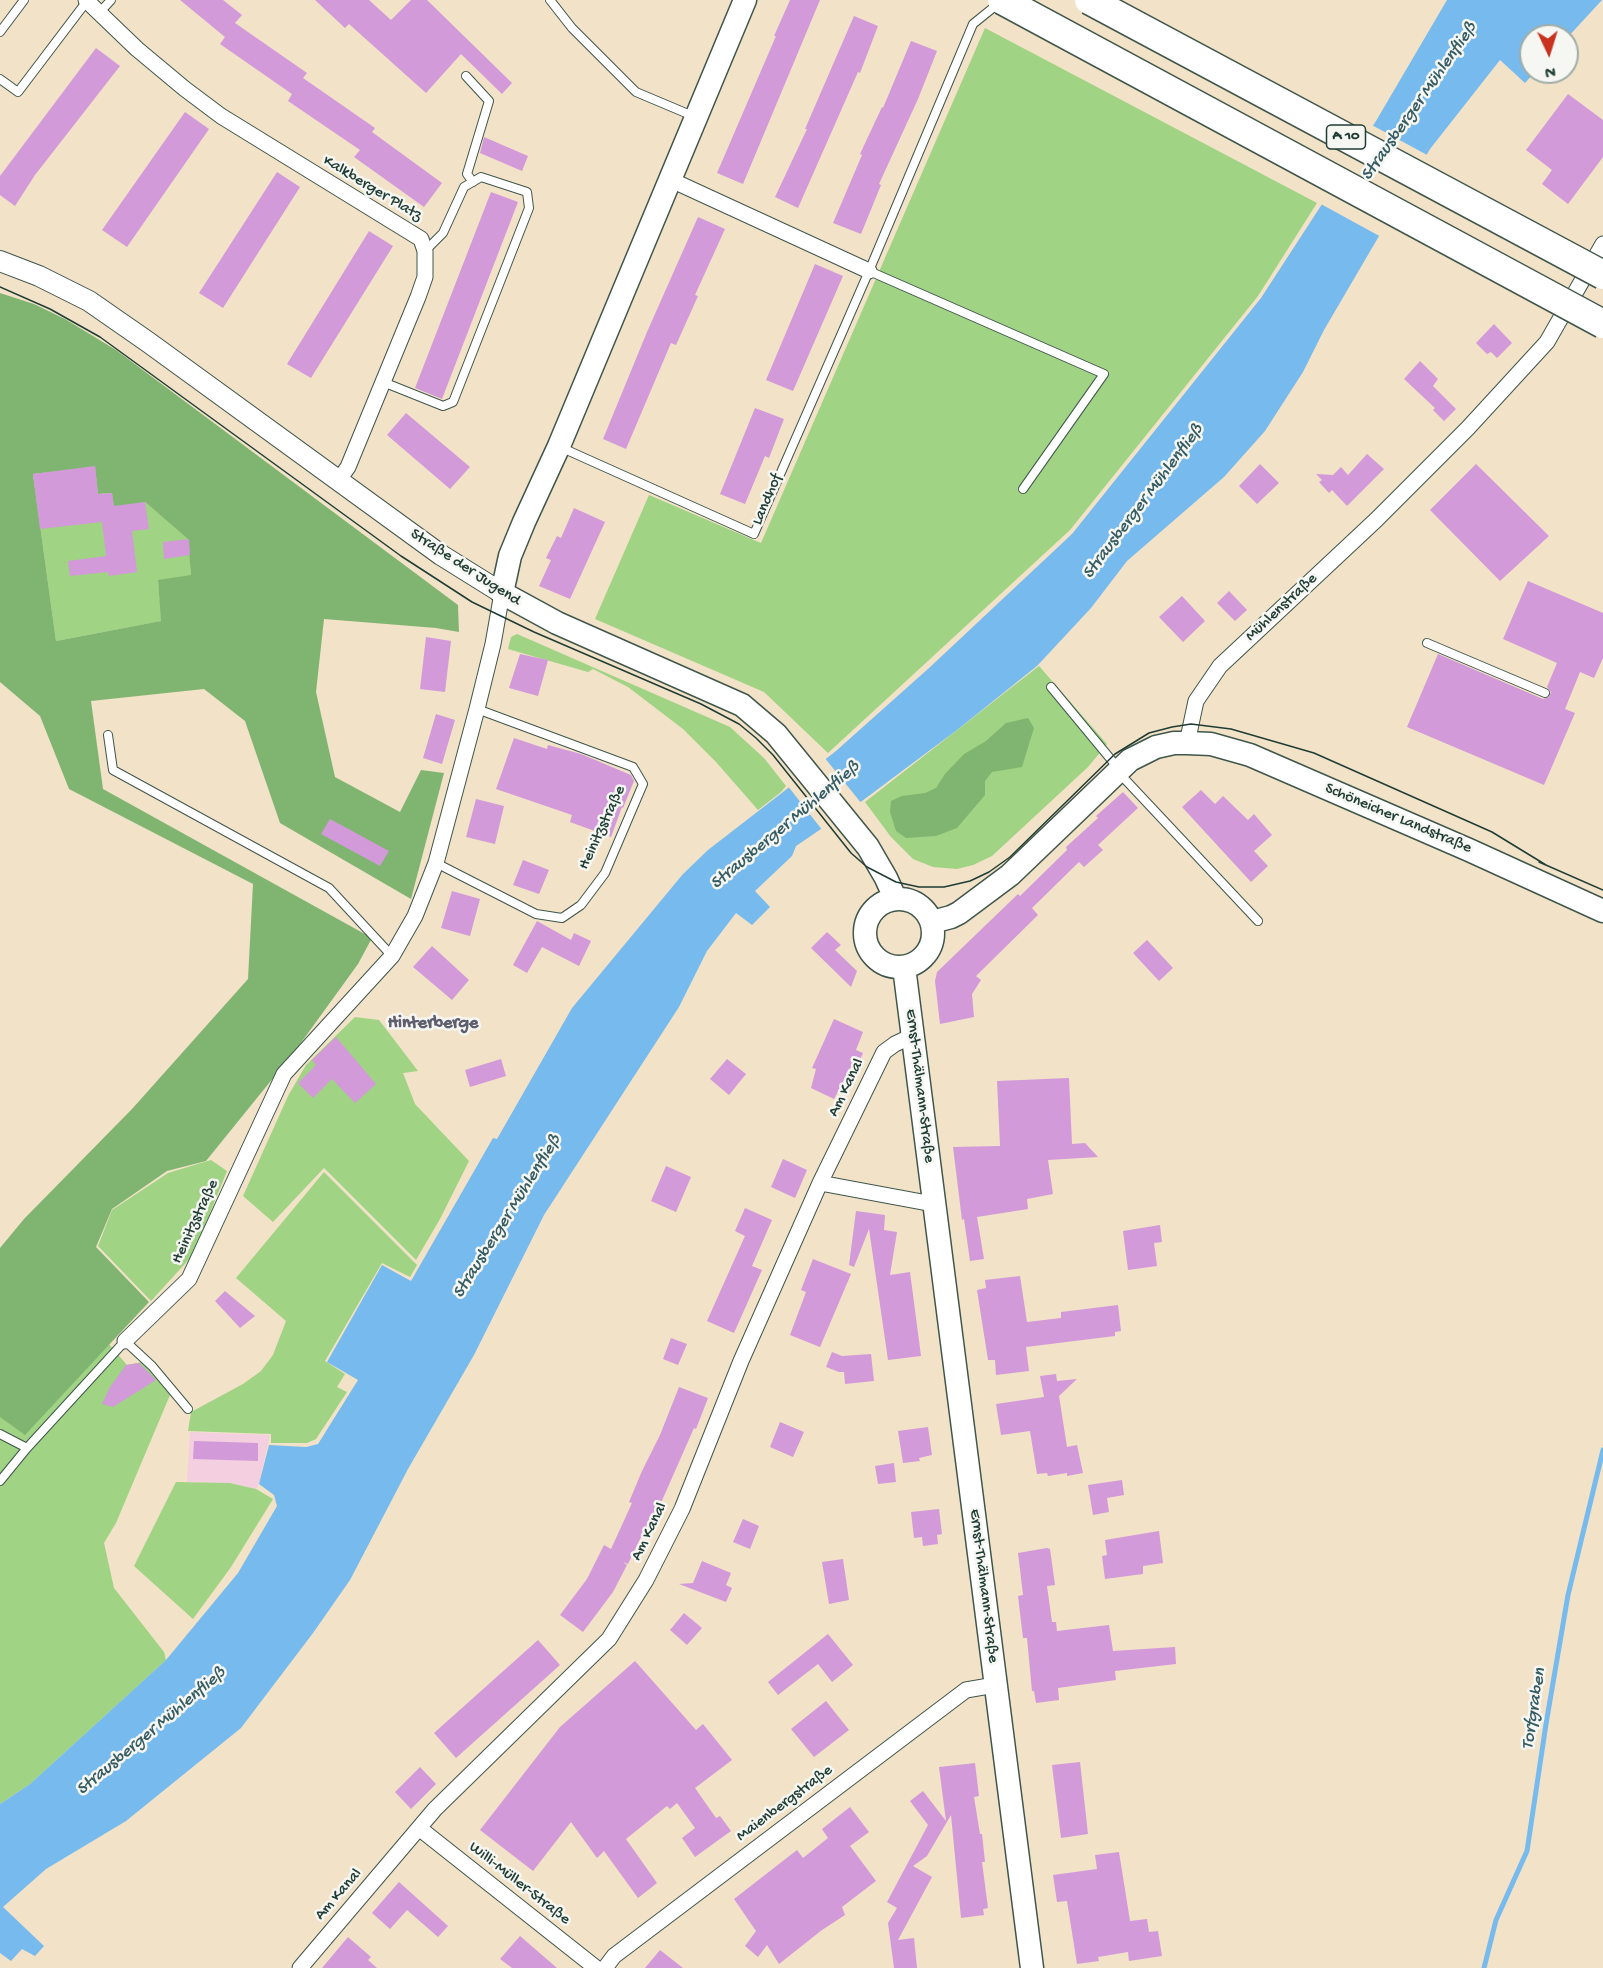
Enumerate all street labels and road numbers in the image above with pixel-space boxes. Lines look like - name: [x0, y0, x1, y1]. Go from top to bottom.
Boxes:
- road number: A 10: [1326, 125, 1366, 149]
- street label: Kalkberger Platz: [319, 152, 425, 226]
- street label: Landhof: [749, 472, 787, 528]
- street label: Straße der Jugend: [406, 525, 524, 611]
- street label: Mühlenstraße: [1242, 570, 1322, 646]
- street label: Schöneicher Landstraße: [1322, 779, 1474, 859]
- street label: Heinitzstraße: [575, 783, 631, 873]
- street label: Ernst-Thälmann-Straße: [900, 1008, 938, 1164]
- street label: Am Kanal: [825, 1056, 869, 1120]
- street label: Heinitzstraße: [168, 1177, 224, 1267]
- street label: Am Kanal: [628, 1500, 672, 1564]
- street label: Ernst-Thälmann-Straße: [964, 1508, 1002, 1664]
- street label: Maienbergstraße: [733, 1762, 837, 1846]
- street label: Willi-Müller-Straße: [464, 1838, 574, 1930]
- street label: Am Kanal: [311, 1865, 367, 1925]

